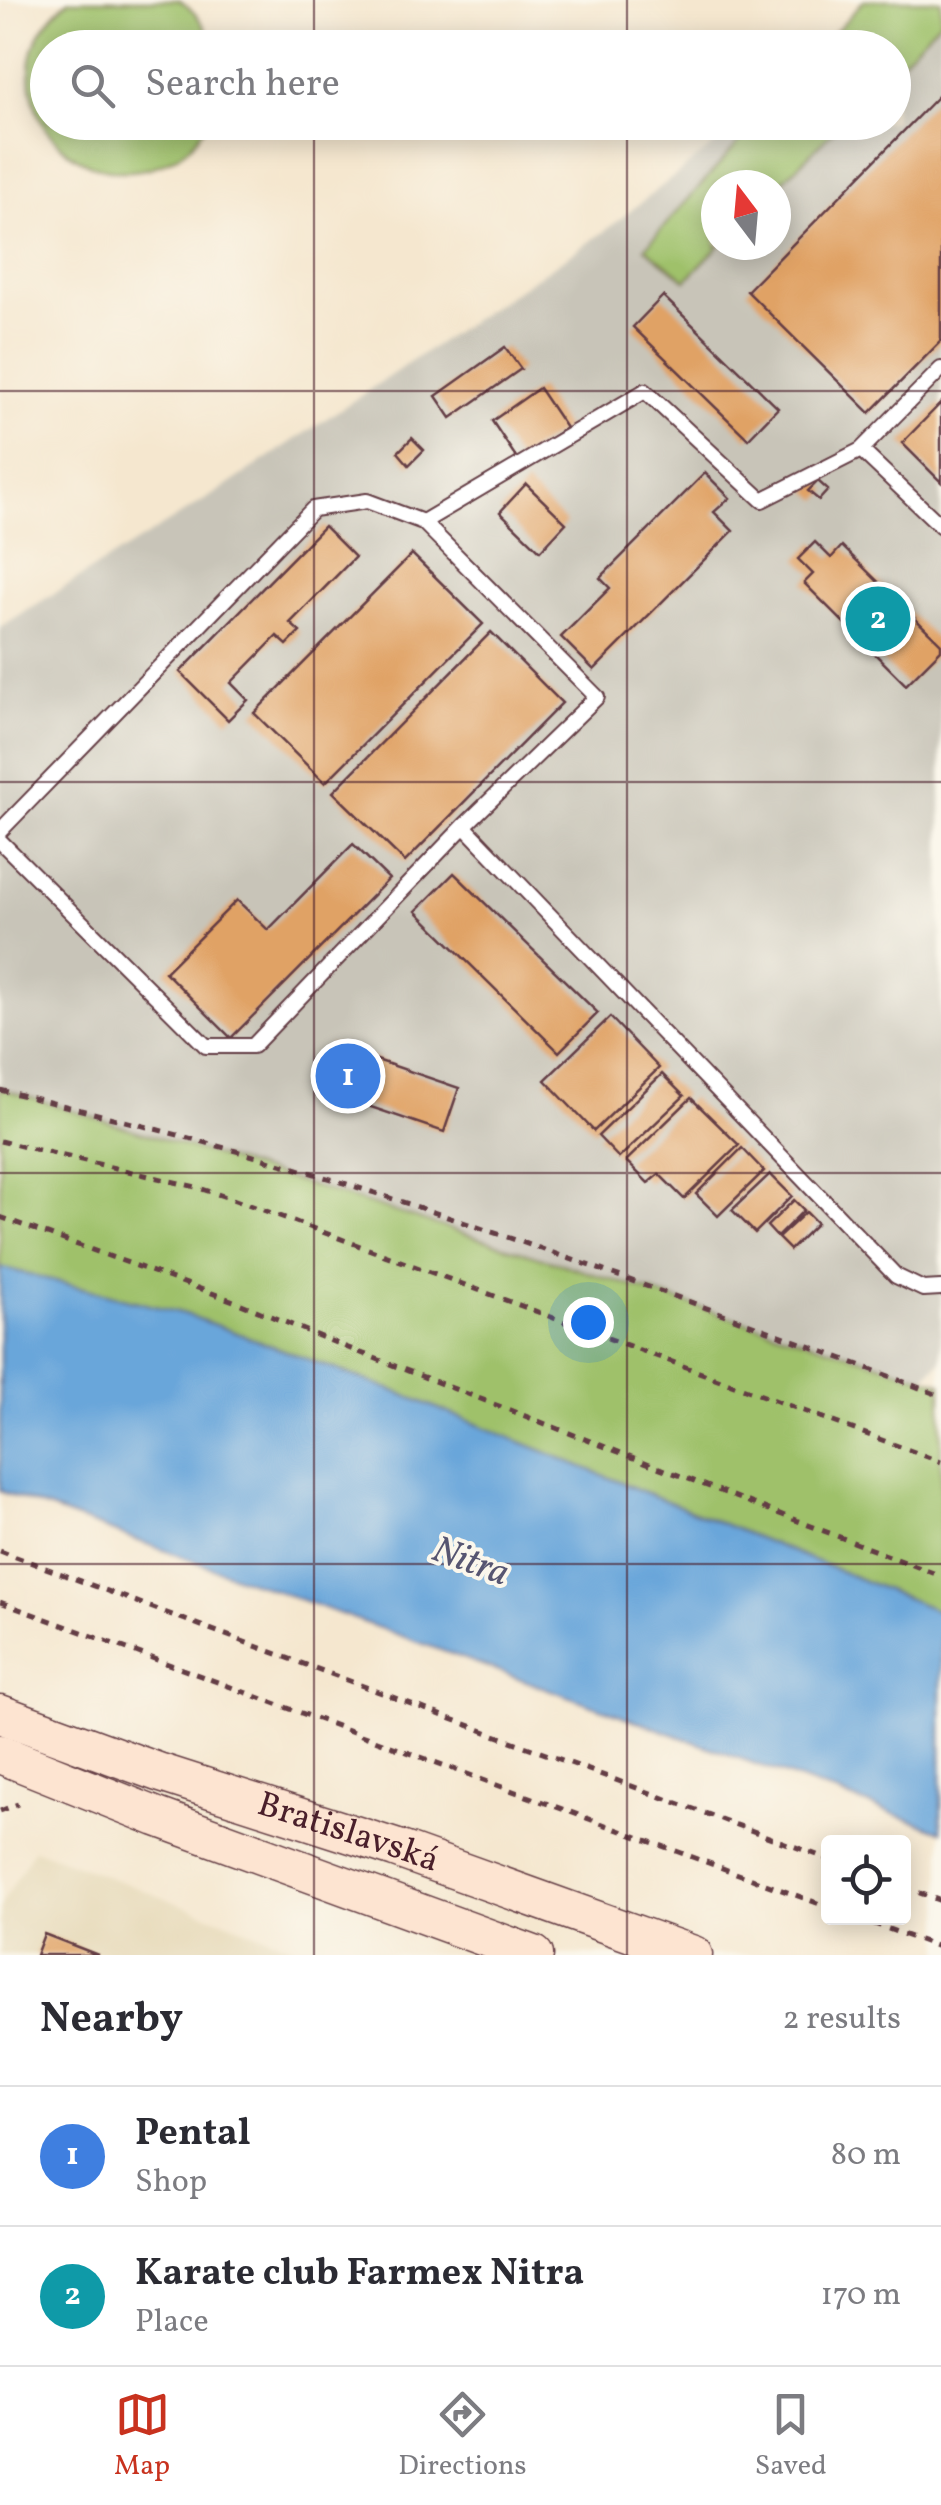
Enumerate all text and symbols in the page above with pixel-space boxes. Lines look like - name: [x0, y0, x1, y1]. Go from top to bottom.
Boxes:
- search box: [30, 30, 911, 140]
- icon: search: [65, 58, 120, 113]
- text: Search here: [145, 59, 340, 112]
- north arrow: [701, 170, 791, 260]
- pin: 2: [846, 582, 910, 656]
- pin: 1: [316, 1038, 380, 1114]
- your location: [563, 1297, 614, 1348]
- water label: Nitra: [424, 1525, 516, 1601]
- street label: Bratislavská: [251, 1781, 445, 1886]
- map controls: [821, 1835, 911, 1925]
- button: locate: [821, 1835, 911, 1925]
- text: Nearby: [40, 1991, 183, 2050]
- text: 2 results: [783, 1998, 901, 2042]
- text: Pental: [135, 2108, 251, 2161]
- text: 1: [66, 2134, 79, 2178]
- text: 80 m: [831, 2134, 901, 2178]
- text: Shop: [135, 2161, 207, 2205]
- text: Karate club Farmex Nitra: [135, 2248, 584, 2301]
- text: 2: [64, 2274, 81, 2318]
- text: 170 m: [820, 2274, 901, 2318]
- text: Place: [135, 2301, 209, 2345]
- tab: Map: [114, 2387, 170, 2486]
- tab: Directions: [398, 2387, 527, 2486]
- tab: Saved: [755, 2387, 827, 2486]

